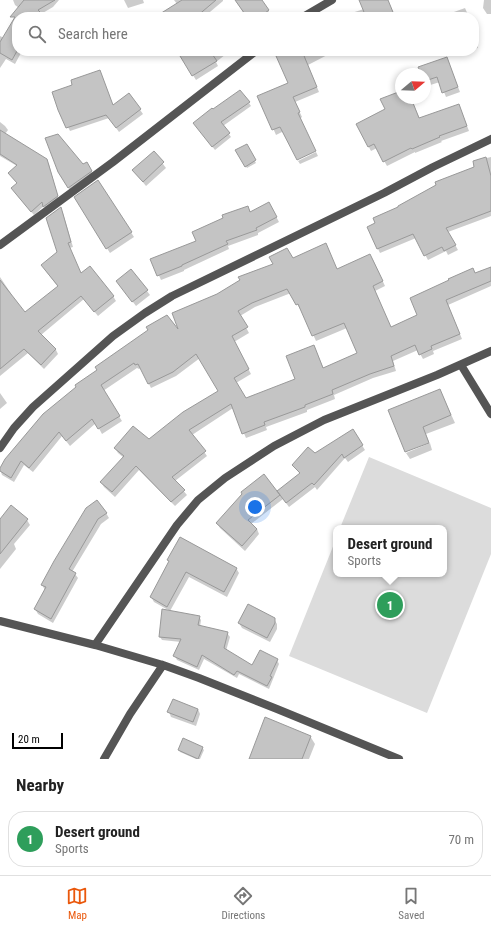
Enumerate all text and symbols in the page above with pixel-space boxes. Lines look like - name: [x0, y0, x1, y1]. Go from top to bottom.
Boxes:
- search box: [12, 12, 479, 56]
- icon: search: [26, 23, 48, 45]
- text: Search here: [58, 25, 128, 43]
- north arrow: [395, 68, 431, 104]
- your location: [245, 497, 265, 517]
- popup: [333, 525, 447, 577]
- text: Desert ground: [348, 535, 432, 553]
- text: Sports: [348, 553, 381, 568]
- pin: 1: [377, 590, 403, 620]
- scale bar: [12, 731, 63, 750]
- text: 20 m: [18, 733, 40, 746]
- text: Nearby: [16, 775, 64, 795]
- text: Desert ground: [55, 823, 140, 841]
- text: 1: [27, 832, 33, 847]
- text: 70 m: [448, 832, 474, 847]
- text: Sports: [55, 841, 89, 856]
- tab: Map: [66, 885, 88, 922]
- tab: Directions: [221, 885, 265, 922]
- tab: Saved: [398, 885, 425, 922]

